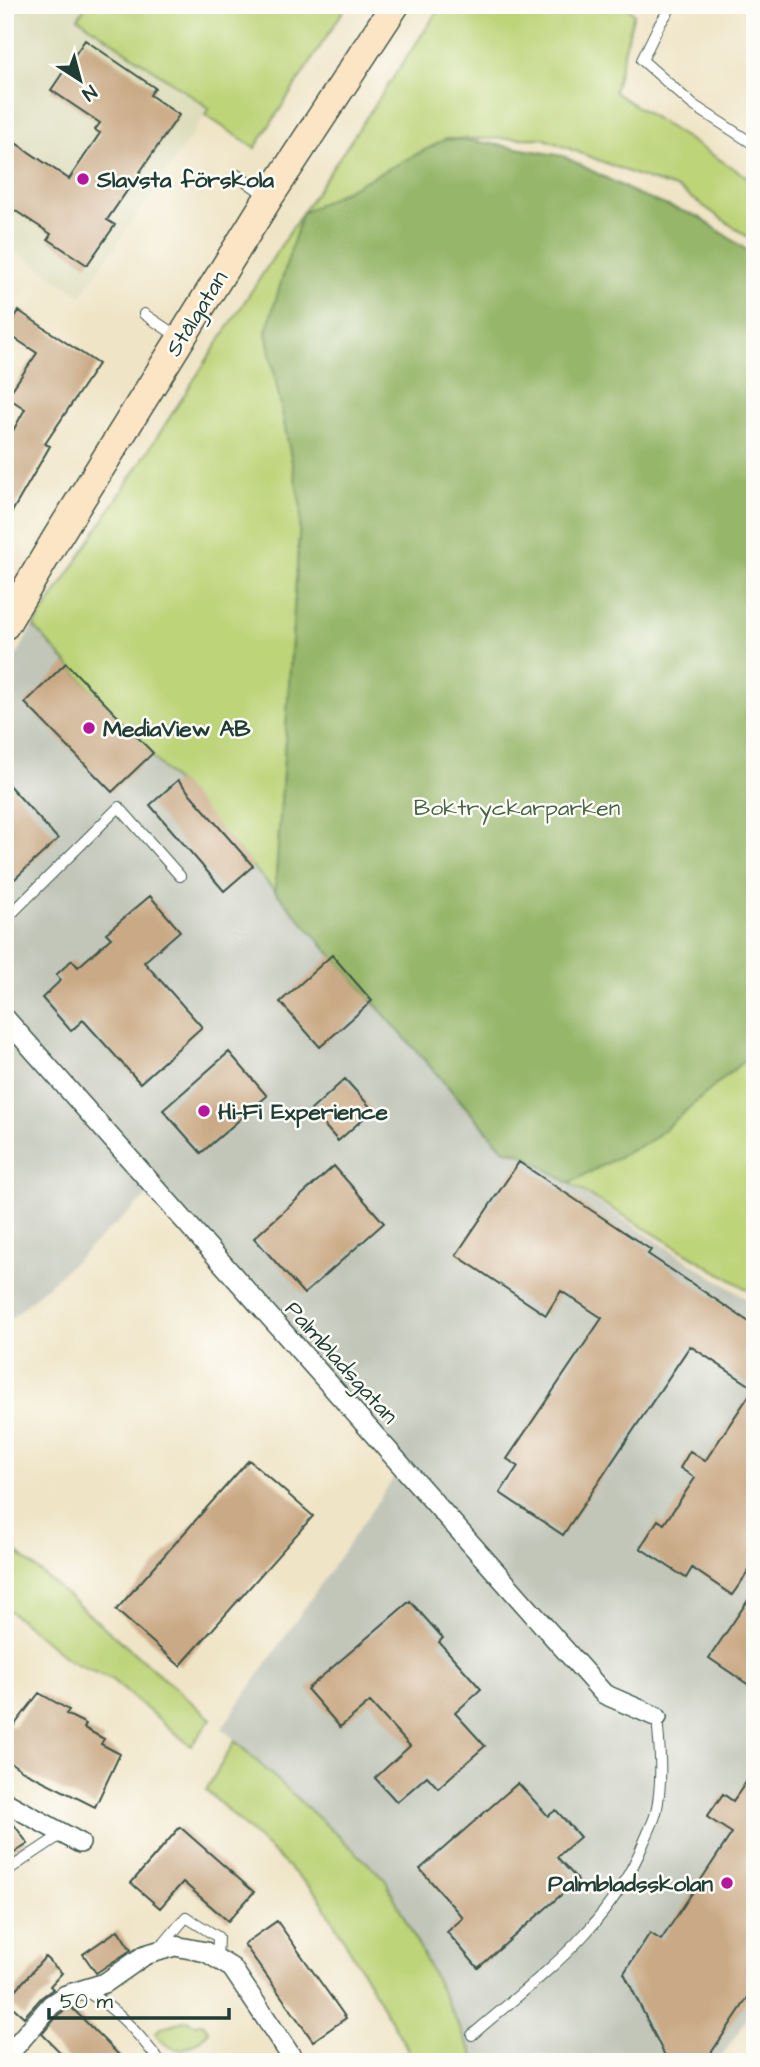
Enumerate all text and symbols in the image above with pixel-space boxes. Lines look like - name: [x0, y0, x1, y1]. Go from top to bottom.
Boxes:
- north arrow: [46, 46, 116, 116]
- text: N: [76, 78, 102, 107]
- place label: Slavsta förskola: [96, 164, 274, 196]
- marker: Slavsta förskola: [75, 171, 91, 187]
- street label: Stålgatan: [158, 265, 237, 363]
- place label: MediaView AB: [103, 713, 251, 745]
- marker: MediaView AB: [81, 720, 97, 736]
- park label: Boktryckarparken: [414, 792, 620, 825]
- place label: Hi-Fi Experience: [218, 1096, 389, 1128]
- marker: Hi-Fi Experience: [196, 1103, 212, 1119]
- street label: Palmbladsgatan: [277, 1294, 405, 1432]
- place label: Palmbladsskolan: [548, 1868, 713, 1900]
- marker: Palmbladsskolan: [719, 1875, 735, 1891]
- scale bar: [49, 1976, 229, 2020]
- text: 50 m: [60, 1987, 114, 2016]

